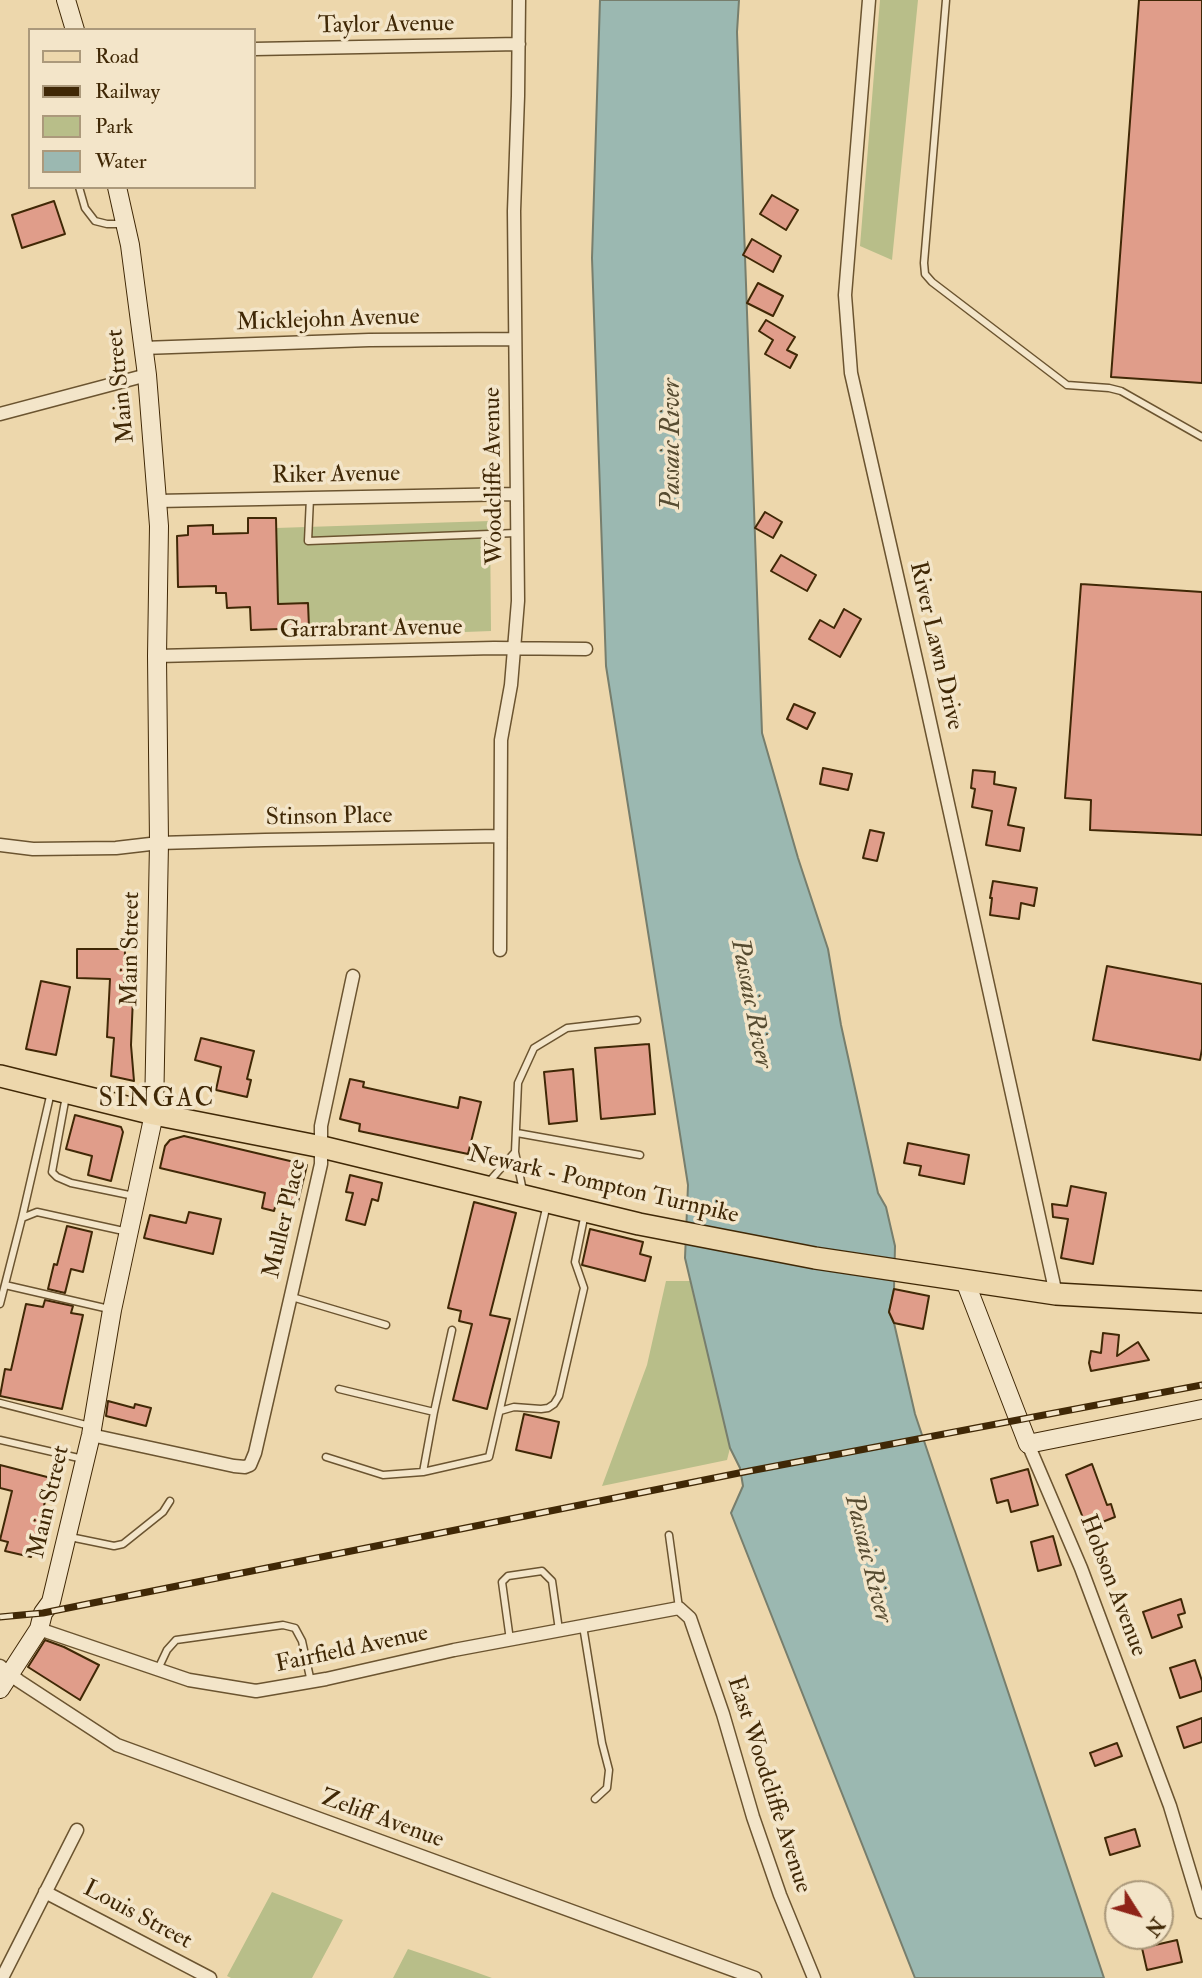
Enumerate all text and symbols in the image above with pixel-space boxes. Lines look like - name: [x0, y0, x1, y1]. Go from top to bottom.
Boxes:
- street label: Taylor Avenue: [318, 10, 454, 42]
- legend: [28, 28, 256, 189]
- text: Road: [95, 43, 139, 70]
- text: Railway: [95, 78, 160, 105]
- text: Park: [95, 113, 133, 140]
- text: Water: [95, 148, 147, 175]
- street label: Micklejohn Avenue: [236, 303, 420, 339]
- street label: Main Street: [102, 328, 142, 444]
- water label: Passaic River: [657, 379, 689, 509]
- street label: Woodcliffe Avenue: [479, 387, 511, 565]
- street label: Riker Avenue: [272, 460, 400, 492]
- street label: River Lawn Drive: [902, 559, 968, 733]
- street label: Garrabrant Avenue: [279, 614, 463, 646]
- street label: Stinson Place: [265, 802, 393, 834]
- street label: Main Street: [117, 891, 147, 1007]
- water label: Passaic River: [722, 937, 778, 1071]
- district label: SINGAC: [99, 1084, 215, 1116]
- street label: Newark - Pompton Turnpike: [465, 1141, 741, 1231]
- street label: Muller Place: [258, 1157, 314, 1281]
- street label: Main Street: [23, 1443, 77, 1561]
- water label: Passaic River: [836, 1492, 898, 1626]
- street label: Hobson Avenue: [1072, 1511, 1152, 1661]
- street label: Fairfield Avenue: [273, 1620, 431, 1680]
- street label: East Woodcliffe Avenue: [719, 1673, 817, 1897]
- street label: Zeliff Avenue: [317, 1784, 447, 1856]
- street label: Louis Street: [78, 1875, 196, 1957]
- north arrow: [1104, 1880, 1174, 1950]
- text: N: [1139, 1912, 1169, 1940]

